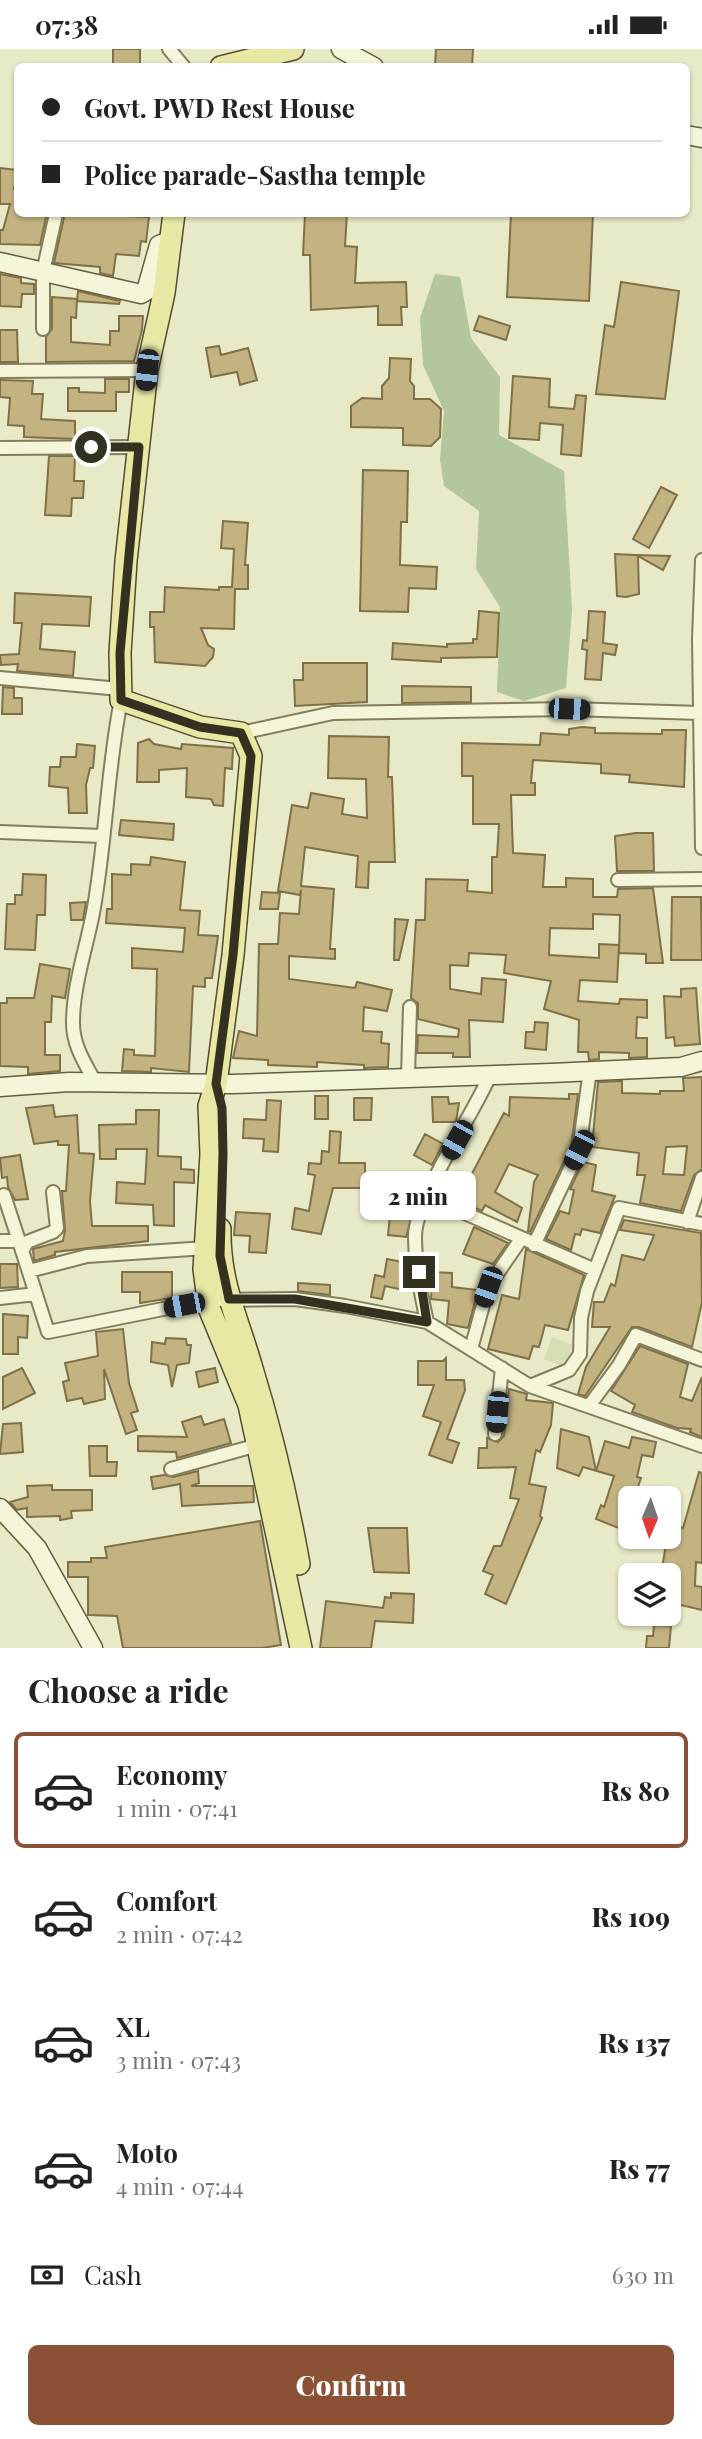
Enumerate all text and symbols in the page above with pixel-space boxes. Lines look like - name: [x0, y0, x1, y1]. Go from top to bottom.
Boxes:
- text: 07:38: [35, 7, 98, 42]
- text: Govt. PWD Rest House: [84, 90, 355, 125]
- text: Police parade-Sastha temple: [84, 157, 426, 192]
- car: [135, 348, 160, 392]
- route start: [75, 431, 107, 463]
- car: [548, 698, 591, 720]
- car: [438, 1117, 477, 1163]
- car: [561, 1127, 598, 1173]
- callout: 2 min: [361, 1171, 477, 1219]
- text: 2 min: [388, 1180, 448, 1211]
- route end: [403, 1256, 435, 1288]
- car: [472, 1264, 505, 1310]
- car: [162, 1291, 207, 1319]
- car: [485, 1390, 510, 1434]
- north arrow: [618, 1486, 681, 1549]
- map controls: [618, 1486, 681, 1626]
- button: layers: [618, 1563, 681, 1626]
- text: Choose a ride: [28, 1668, 229, 1711]
- text: Economy: [116, 1757, 227, 1792]
- icon: car: [32, 1759, 95, 1822]
- text: Rs 80: [601, 1773, 670, 1808]
- text: 1 min · 07:41: [116, 1792, 238, 1823]
- text: Comfort: [116, 1883, 217, 1918]
- icon: car: [32, 1885, 95, 1948]
- text: Rs 109: [592, 1899, 670, 1934]
- text: 2 min · 07:42: [116, 1918, 243, 1949]
- text: XL: [116, 2009, 150, 2044]
- icon: car: [32, 2011, 95, 2074]
- text: Rs 137: [598, 2025, 670, 2060]
- text: 3 min · 07:43: [116, 2044, 241, 2075]
- text: Moto: [116, 2135, 178, 2170]
- icon: car: [32, 2137, 95, 2200]
- text: Rs 77: [609, 2151, 670, 2186]
- text: 4 min · 07:44: [116, 2170, 244, 2201]
- icon: cash: [28, 2256, 66, 2294]
- text: Cash: [84, 2257, 142, 2292]
- text: 630 m: [612, 2259, 674, 2290]
- button: Confirm: [28, 2345, 674, 2425]

